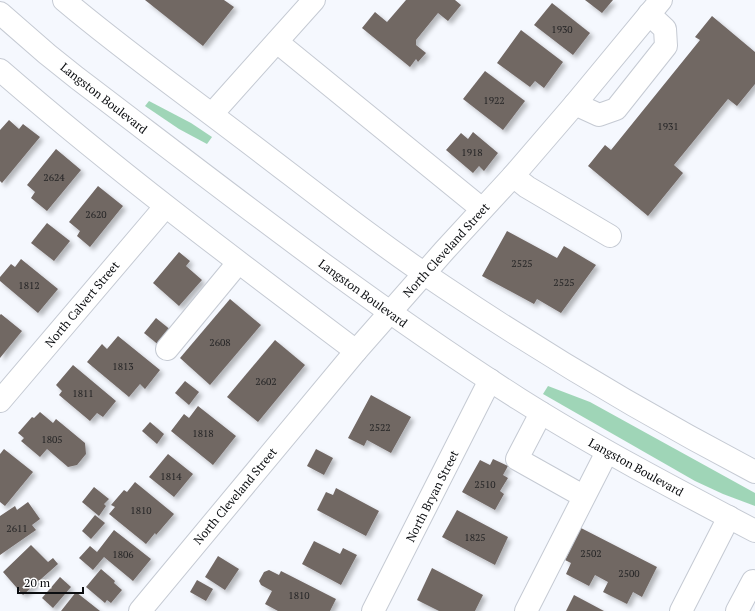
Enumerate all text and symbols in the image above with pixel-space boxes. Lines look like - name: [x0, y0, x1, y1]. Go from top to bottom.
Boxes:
- house number: 1930: [551, 23, 573, 36]
- street label: Langston Boulevard: [58, 59, 151, 137]
- house number: 1922: [483, 94, 505, 107]
- house number: 1931: [657, 120, 679, 133]
- house number: 1918: [461, 146, 483, 159]
- house number: 2624: [43, 171, 65, 184]
- street label: North Cleveland Street: [400, 199, 493, 300]
- house number: 2620: [85, 208, 107, 221]
- street label: Langston Boulevard: [316, 256, 411, 330]
- street label: North Calvert Street: [42, 257, 123, 350]
- house number: 2525: [511, 257, 533, 270]
- house number: 2525: [553, 276, 575, 289]
- house number: 1812: [18, 279, 40, 292]
- house number: 2608: [209, 336, 231, 349]
- house number: 1813: [112, 360, 134, 373]
- house number: 2602: [255, 375, 277, 388]
- house number: 1811: [72, 387, 94, 400]
- house number: 2522: [369, 421, 391, 434]
- house number: 1818: [192, 427, 214, 440]
- house number: 1805: [41, 433, 63, 446]
- street label: Langston Boulevard: [586, 435, 686, 499]
- street label: North Cleveland Street: [190, 444, 280, 548]
- street label: North Bryan Street: [402, 447, 462, 544]
- house number: 1814: [160, 470, 182, 483]
- house number: 2510: [474, 478, 496, 491]
- house number: 1810: [130, 504, 152, 517]
- house number: 2611: [6, 522, 28, 535]
- house number: 1825: [464, 531, 486, 544]
- house number: 2502: [580, 547, 602, 560]
- house number: 1806: [112, 548, 134, 561]
- house number: 2500: [618, 567, 640, 580]
- scale bar: [18, 569, 83, 595]
- text: 20 m: [24, 575, 51, 590]
- house number: 1810: [288, 589, 310, 602]

